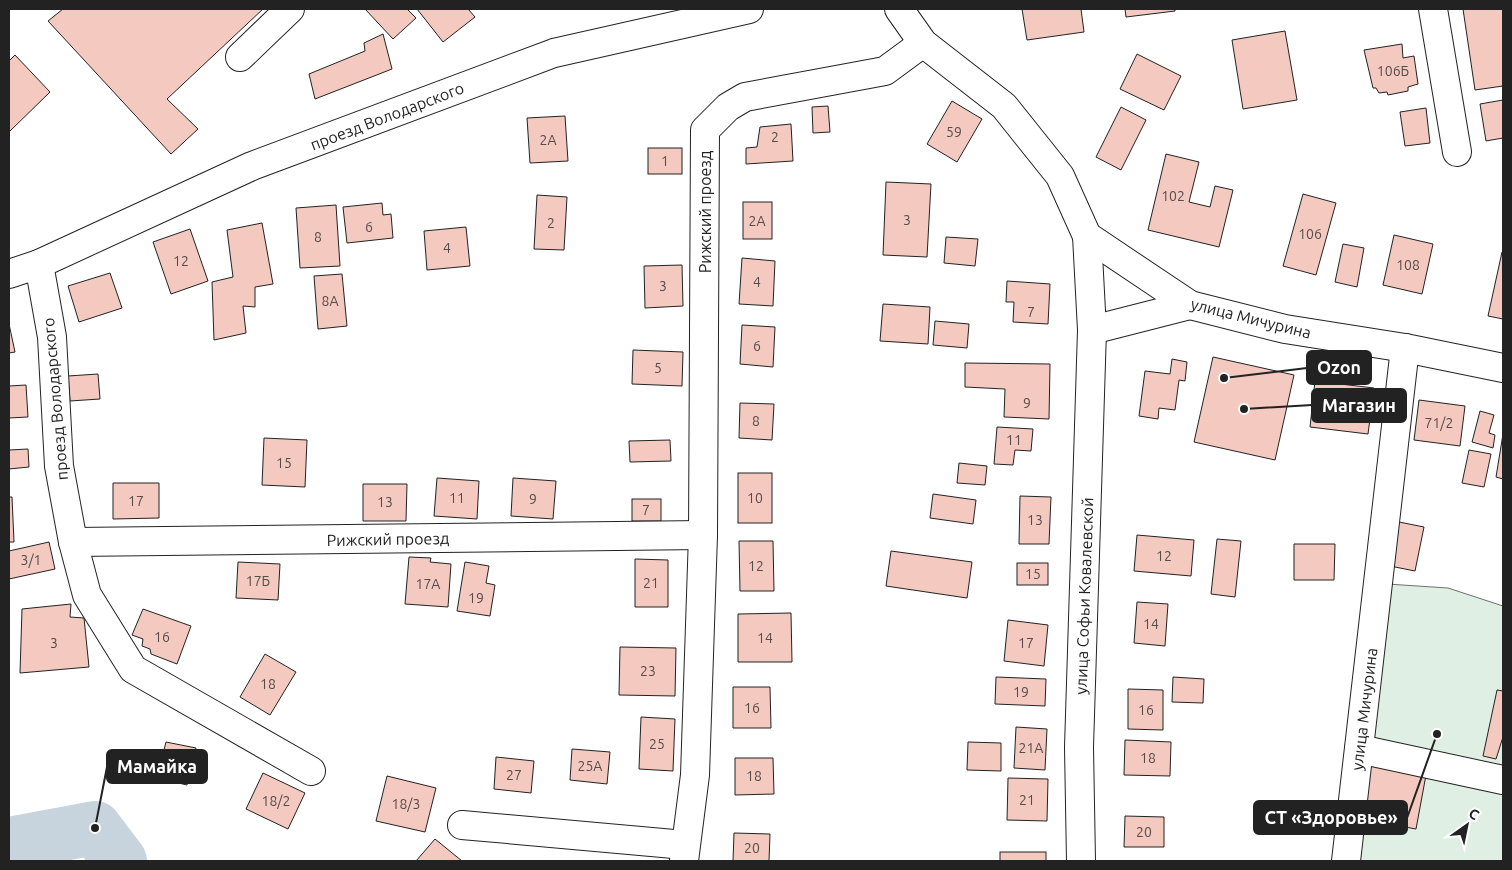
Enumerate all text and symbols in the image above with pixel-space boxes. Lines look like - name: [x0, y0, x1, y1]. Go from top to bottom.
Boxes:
- house number: 106Б: [1377, 63, 1409, 79]
- street label: проезд Володарского: [308, 78, 466, 154]
- house number: 59: [946, 124, 962, 140]
- house number: 2: [771, 129, 779, 145]
- house number: 2А: [540, 132, 557, 148]
- street label: Рижский проезд: [696, 151, 714, 273]
- house number: 1: [661, 153, 669, 169]
- house number: 102: [1161, 188, 1185, 204]
- house number: 3: [903, 212, 911, 228]
- house number: 2А: [749, 213, 766, 229]
- house number: 2: [547, 215, 555, 231]
- house number: 6: [365, 219, 373, 235]
- house number: 106: [1298, 226, 1322, 242]
- house number: 8: [314, 229, 322, 245]
- house number: 4: [443, 240, 451, 256]
- house number: 12: [173, 253, 189, 269]
- house number: 108: [1396, 257, 1420, 273]
- house number: 4: [753, 274, 761, 290]
- house number: 3: [659, 278, 667, 294]
- house number: 8А: [322, 293, 339, 309]
- street label: улица Мичурина: [1189, 294, 1313, 342]
- house number: 7: [1027, 304, 1035, 320]
- street label: проезд Володарского: [39, 317, 71, 481]
- house number: 6: [753, 338, 761, 354]
- callout: Ozon: [1307, 351, 1371, 384]
- text: Ozon: [1317, 357, 1361, 377]
- house number: 5: [654, 360, 662, 376]
- callout: Магазин: [1312, 389, 1406, 422]
- house number: 9: [1023, 395, 1031, 411]
- text: Магазин: [1322, 395, 1396, 415]
- house number: 8: [752, 413, 760, 429]
- house number: 71/2: [1425, 415, 1453, 431]
- house number: 11: [1006, 432, 1022, 448]
- house number: 15: [276, 455, 292, 471]
- house number: 11: [449, 490, 465, 506]
- house number: 10: [747, 490, 763, 506]
- house number: 9: [529, 491, 537, 507]
- house number: 17: [128, 493, 144, 509]
- house number: 13: [377, 494, 393, 510]
- street label: улица Софьи Ковалевской: [1072, 497, 1096, 695]
- house number: 7: [642, 502, 650, 518]
- house number: 13: [1027, 512, 1043, 528]
- street label: Рижский проезд: [326, 529, 450, 549]
- house number: 12: [1156, 548, 1172, 564]
- house number: 3/1: [21, 552, 41, 568]
- house number: 12: [748, 558, 764, 574]
- house number: 15: [1025, 566, 1041, 582]
- house number: 17Б: [246, 573, 270, 589]
- house number: 21: [643, 575, 659, 591]
- house number: 17А: [416, 576, 440, 592]
- house number: 19: [468, 590, 484, 606]
- house number: 14: [1143, 616, 1159, 632]
- house number: 16: [154, 629, 170, 645]
- house number: 14: [757, 630, 773, 646]
- house number: 3: [50, 635, 58, 651]
- house number: 17: [1018, 635, 1034, 651]
- street label: улица Мичурина: [1348, 647, 1380, 771]
- house number: 23: [640, 663, 656, 679]
- house number: 18: [260, 676, 276, 692]
- house number: 19: [1013, 684, 1029, 700]
- house number: 16: [744, 700, 760, 716]
- house number: 16: [1138, 702, 1154, 718]
- house number: 25: [649, 736, 665, 752]
- house number: 21А: [1019, 740, 1043, 756]
- callout: Мамайка: [107, 750, 207, 783]
- house number: 18: [1140, 750, 1156, 766]
- text: Мамайка: [117, 756, 197, 776]
- house number: 25А: [578, 758, 602, 774]
- house number: 27: [506, 767, 522, 783]
- house number: 18: [746, 768, 762, 784]
- house number: 21: [1019, 792, 1035, 808]
- house number: 18/2: [262, 793, 290, 809]
- house number: 18/3: [392, 796, 420, 812]
- north arrow: [1442, 800, 1492, 850]
- callout: СТ «Здоровье»: [1254, 801, 1407, 834]
- text: С: [1466, 805, 1482, 823]
- text: СТ «Здоровье»: [1264, 807, 1398, 827]
- house number: 20: [1136, 824, 1152, 840]
- house number: 20: [744, 840, 760, 856]

